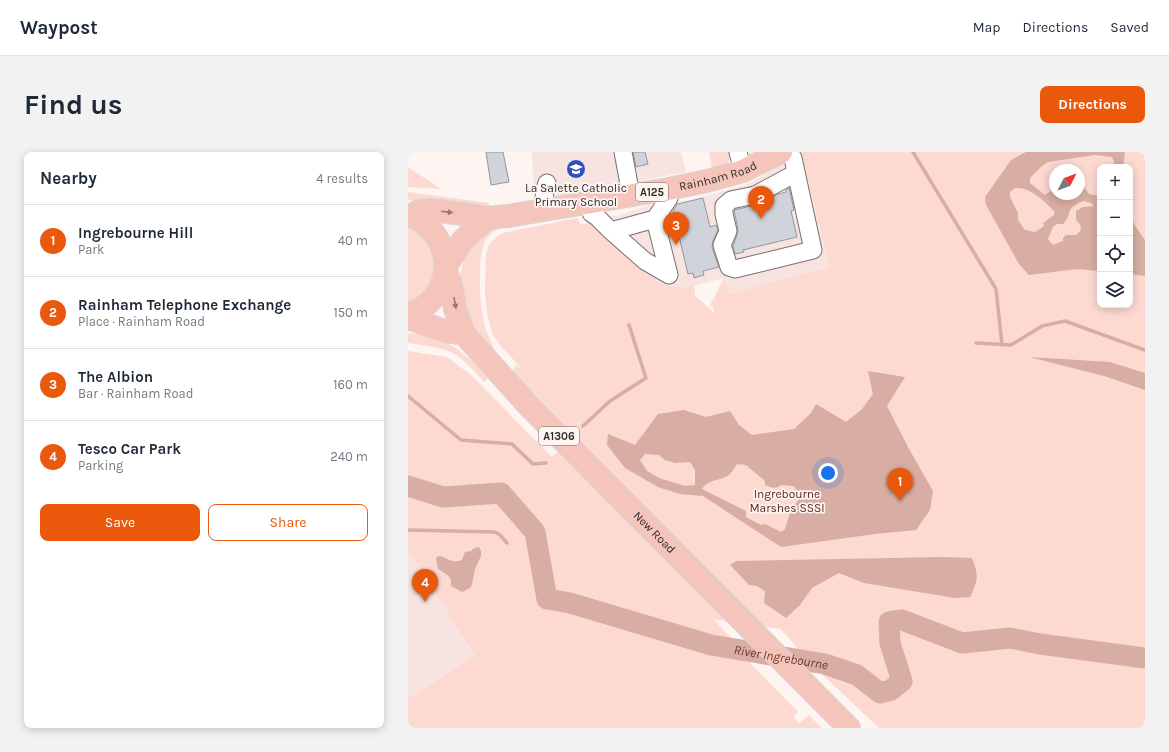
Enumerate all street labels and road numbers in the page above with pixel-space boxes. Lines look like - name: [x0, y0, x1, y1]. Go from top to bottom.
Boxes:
- street label: Rainham Road: [678, 158, 759, 194]
- road number: A125: [636, 183, 668, 201]
- road number: A1306: [539, 427, 579, 445]
- street label: New Road: [631, 508, 678, 556]

